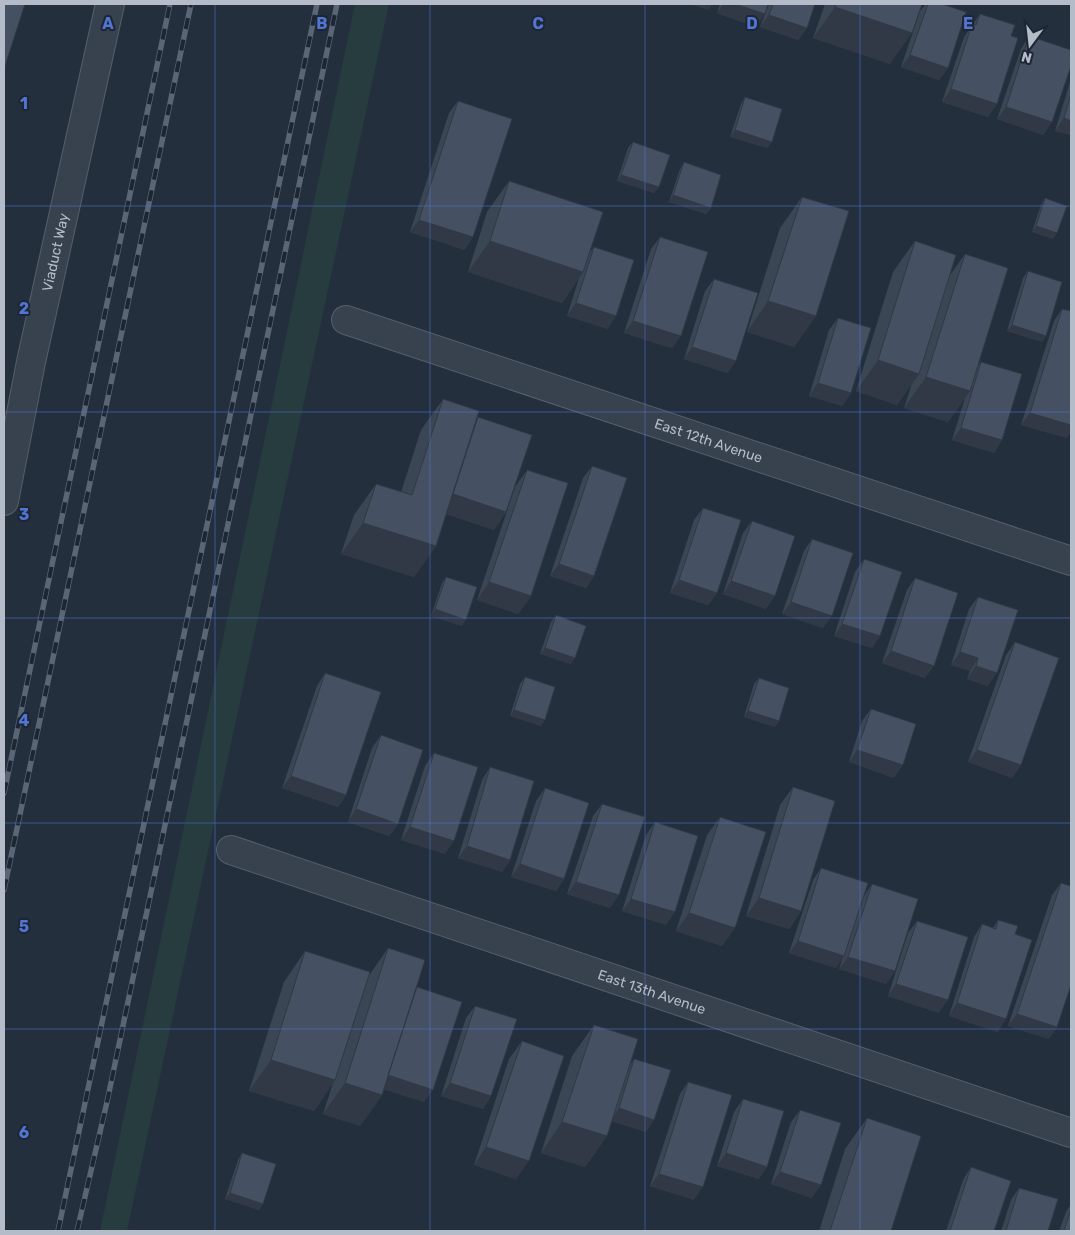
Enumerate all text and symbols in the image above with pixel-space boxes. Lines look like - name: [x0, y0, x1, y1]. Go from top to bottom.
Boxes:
- text: A: [102, 14, 114, 33]
- text: B: [316, 14, 328, 33]
- text: C: [532, 14, 544, 33]
- text: D: [746, 14, 758, 33]
- text: E: [963, 14, 973, 33]
- north arrow: [1005, 20, 1055, 70]
- text: N: [1020, 48, 1034, 67]
- text: 1: [20, 94, 28, 113]
- street label: Viaduct Way: [38, 211, 72, 293]
- text: 2: [19, 299, 29, 318]
- street label: East 12th Avenue: [652, 415, 765, 466]
- text: 3: [19, 505, 29, 524]
- text: 4: [19, 711, 30, 730]
- text: 5: [19, 917, 29, 936]
- street label: East 13th Avenue: [596, 966, 708, 1018]
- text: 6: [19, 1123, 29, 1142]

